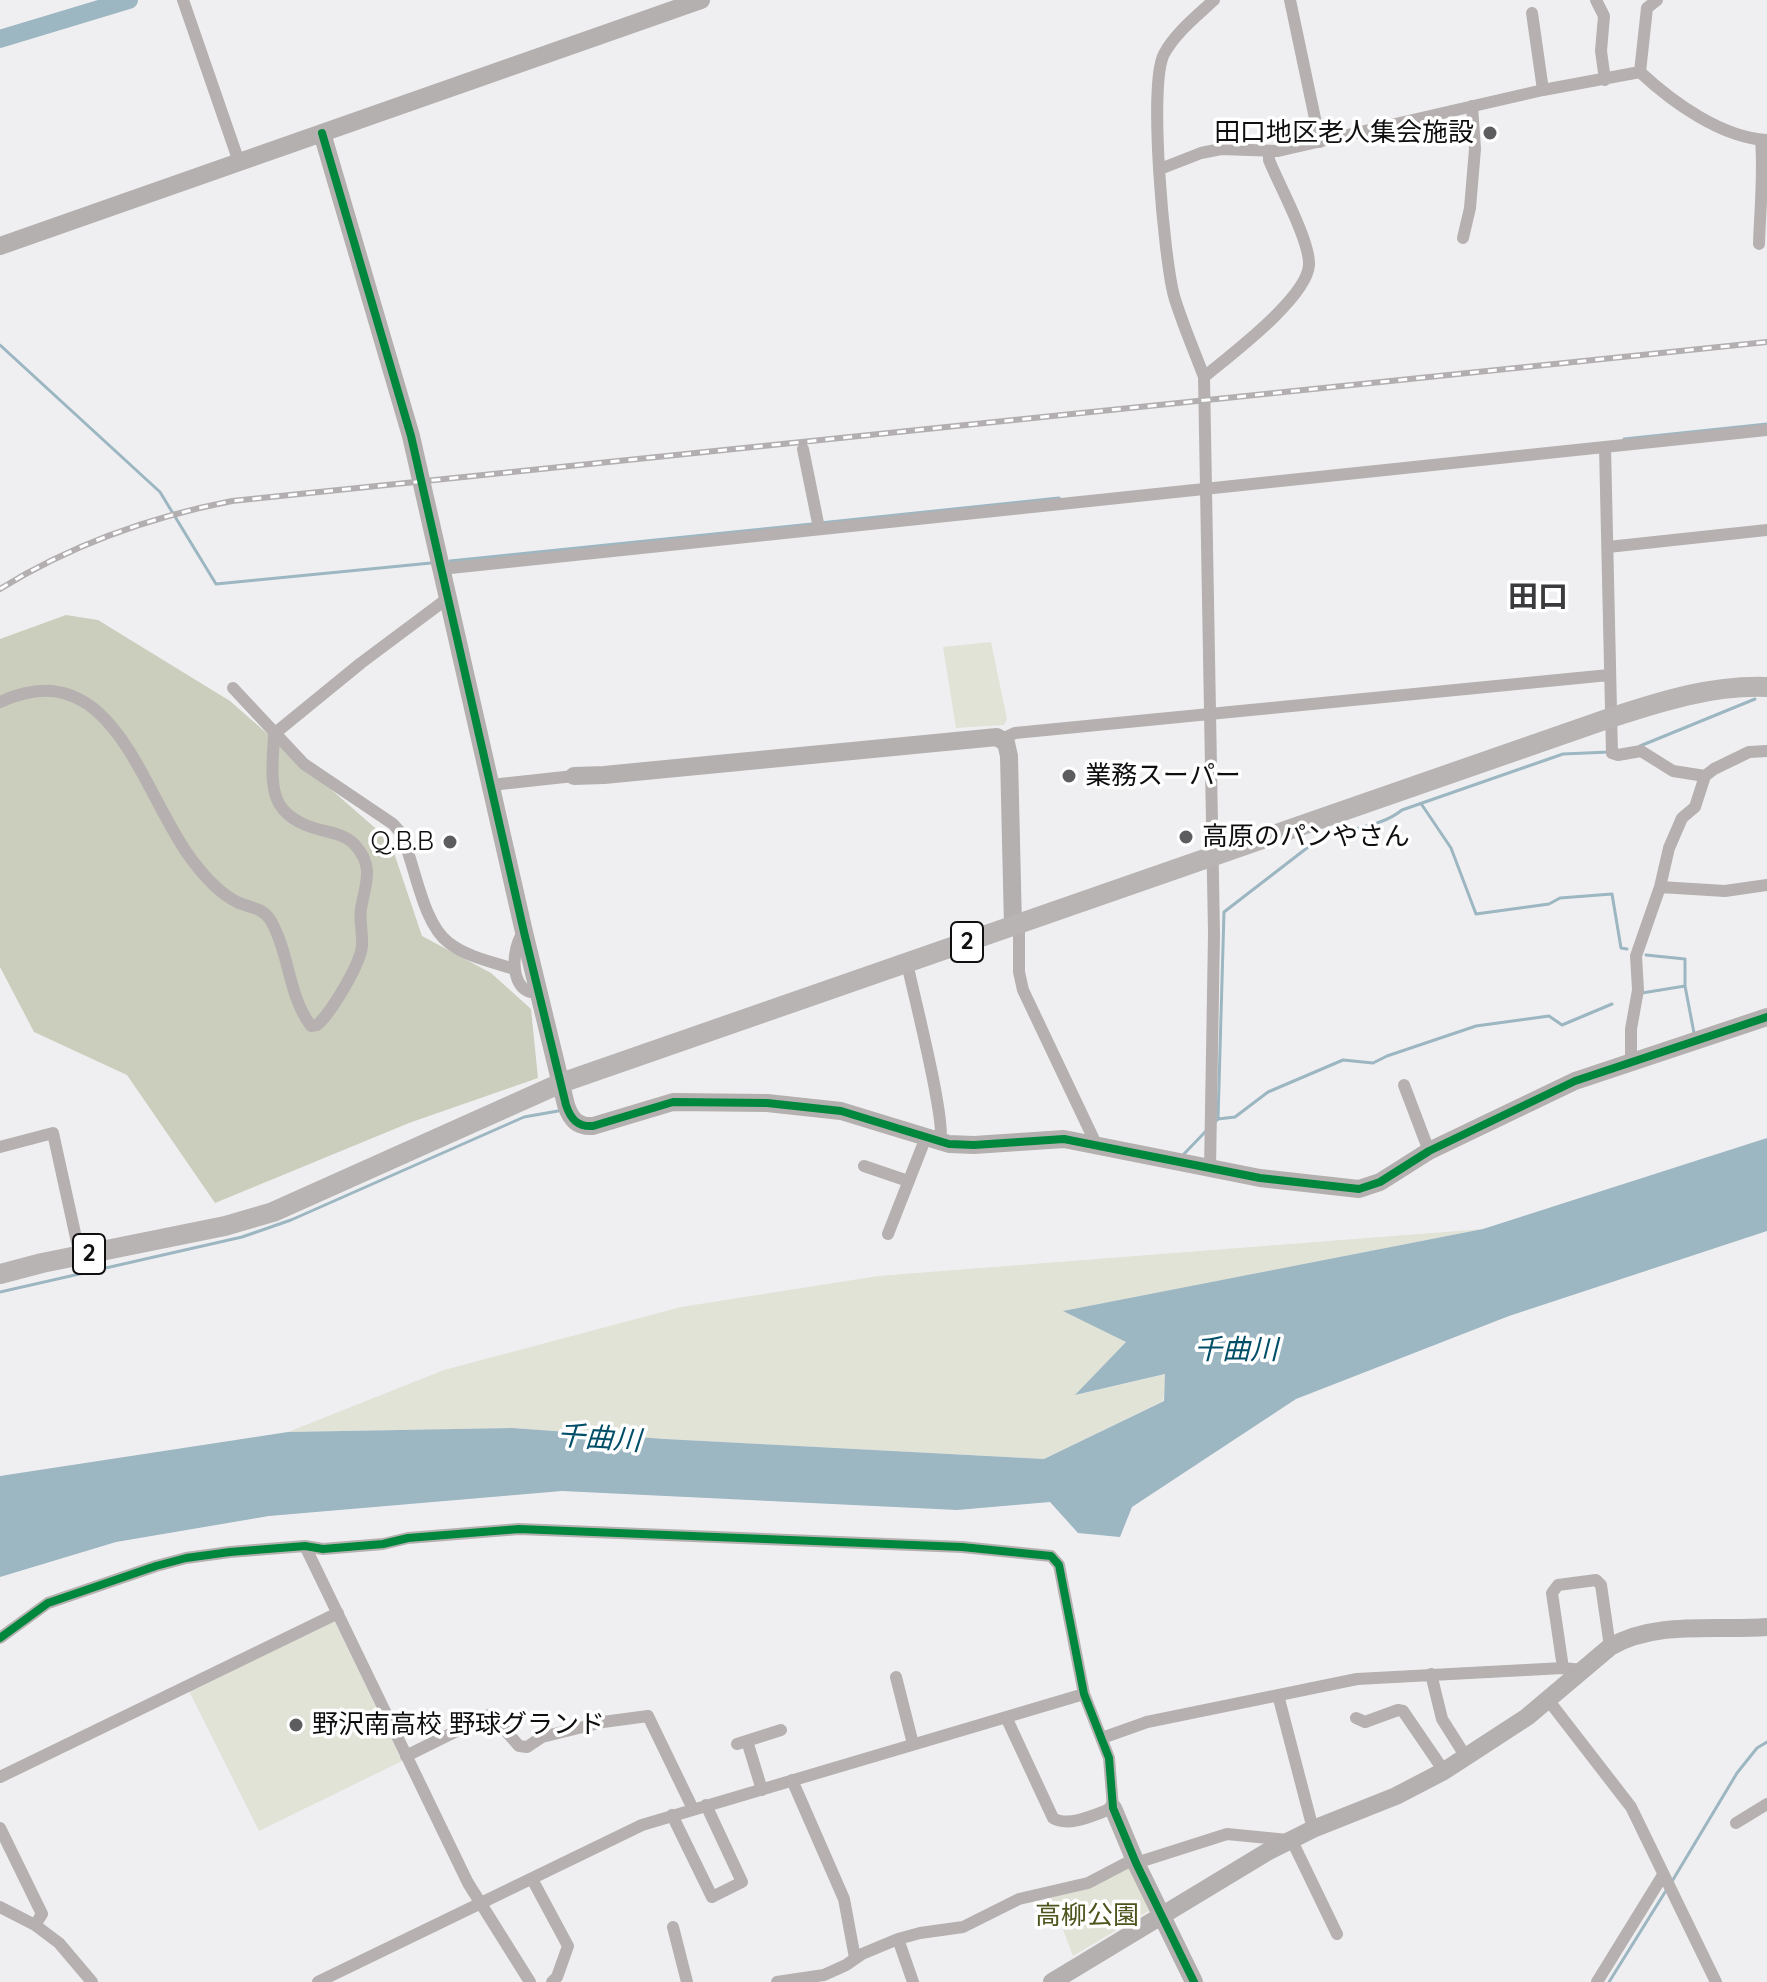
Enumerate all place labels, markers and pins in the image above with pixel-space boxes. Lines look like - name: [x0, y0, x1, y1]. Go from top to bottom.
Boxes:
- place label: 田口地区老人集会施設: [1214, 117, 1474, 149]
- marker: 田口地区老人集会施設: [1481, 124, 1499, 142]
- place label: 業務スーパー: [1085, 760, 1241, 792]
- marker: 業務スーパー: [1060, 767, 1078, 785]
- place label: 高原のパンやさん: [1202, 821, 1410, 853]
- place label: Q.B.B: [371, 826, 434, 858]
- marker: 高原のパンやさん: [1177, 828, 1195, 846]
- marker: Q.B.B: [441, 833, 459, 851]
- place label: 野沢南高校 野球グランド: [312, 1709, 605, 1741]
- marker: 野沢南高校 野球グランド: [287, 1716, 305, 1734]

